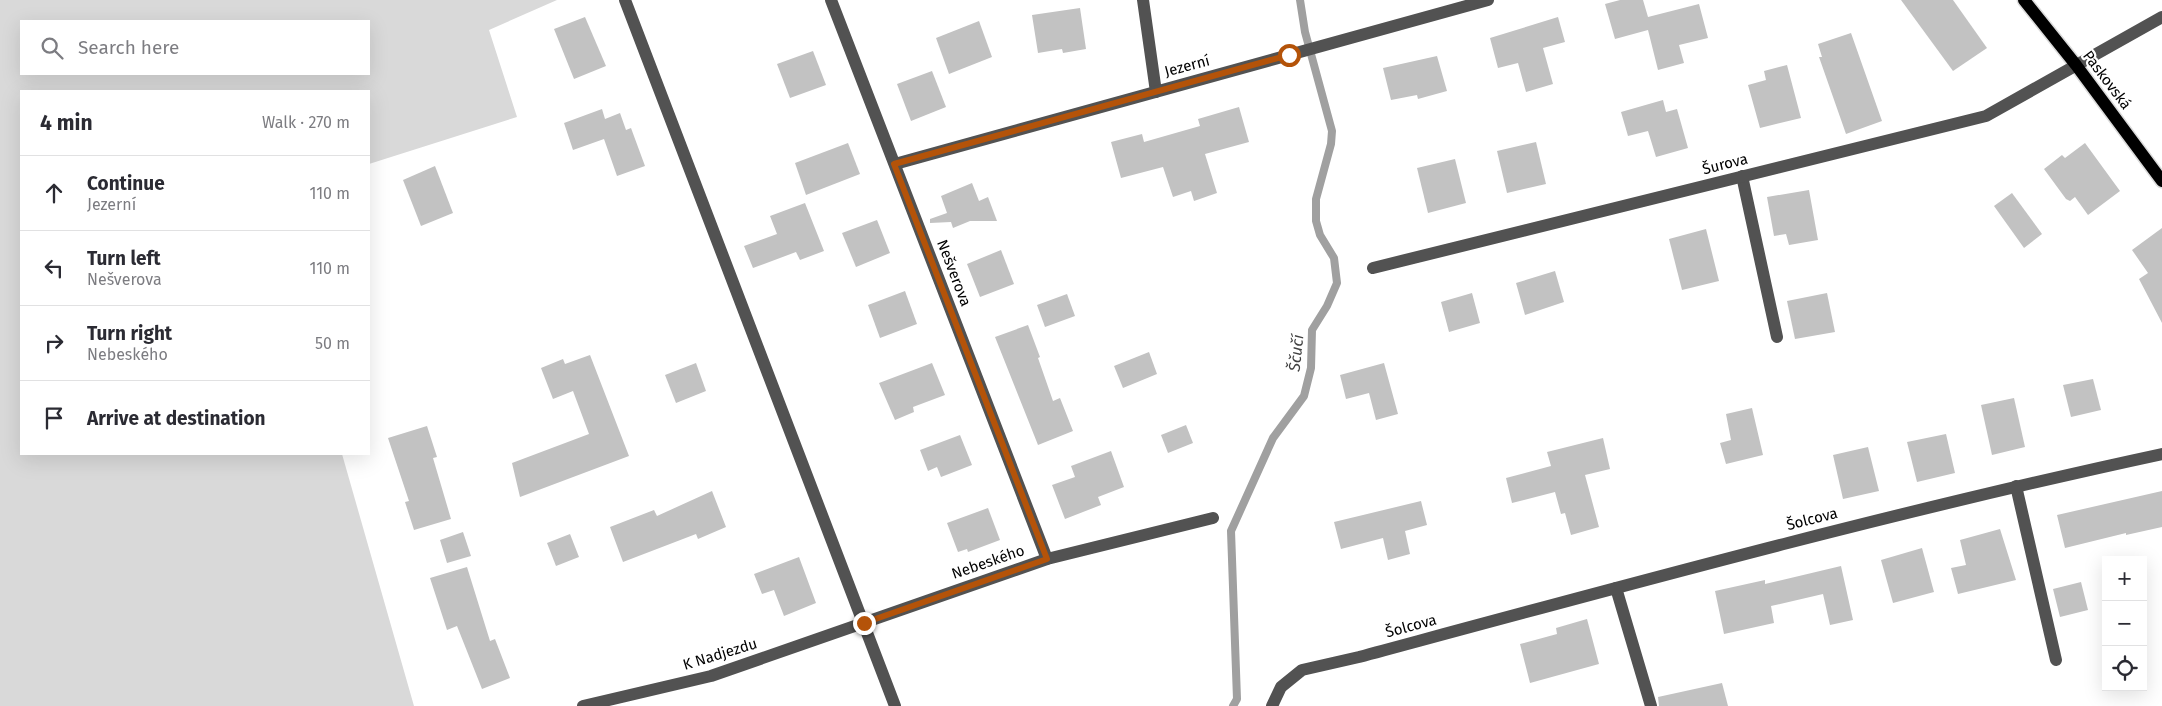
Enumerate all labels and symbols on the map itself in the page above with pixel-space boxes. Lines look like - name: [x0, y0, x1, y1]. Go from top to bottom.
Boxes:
- route start: [1278, 44, 1301, 67]
- street label: Paskovská: [2079, 47, 2135, 113]
- street label: Jezerní: [1162, 51, 1212, 81]
- street label: Šurova: [1700, 150, 1750, 178]
- street label: Nešverova: [933, 237, 975, 309]
- water label: Ščučí: [1284, 332, 1308, 374]
- street label: Šolcova: [1785, 504, 1839, 534]
- street label: Nebeského: [949, 541, 1027, 583]
- street label: Šolcova: [1383, 611, 1439, 641]
- route end: [853, 612, 876, 635]
- street label: K Nadjezdu: [681, 634, 759, 674]

